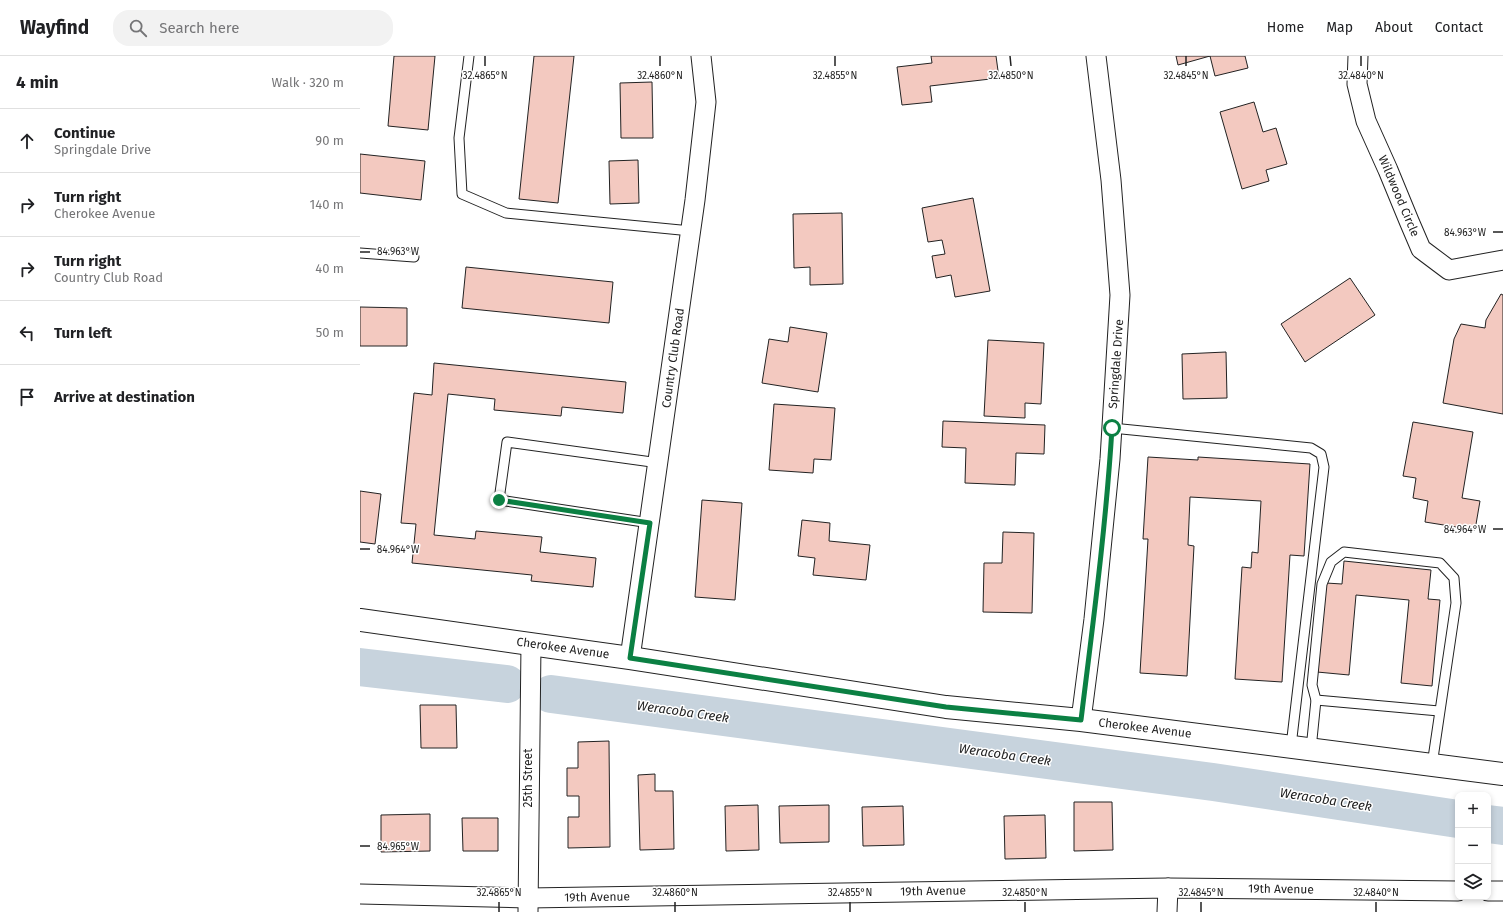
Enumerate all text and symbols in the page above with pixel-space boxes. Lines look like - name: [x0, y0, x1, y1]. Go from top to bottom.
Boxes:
- search box: [113, 10, 393, 46]
- text: Wayfind: [20, 16, 89, 39]
- icon: search: [127, 17, 149, 39]
- text: Search here: [159, 19, 239, 37]
- text: Home: [1267, 19, 1304, 36]
- text: Map: [1326, 19, 1353, 36]
- text: About: [1375, 19, 1413, 36]
- text: Contact: [1435, 19, 1483, 36]
- text: 32.4865°N: [463, 70, 508, 82]
- text: 32.4860°N: [637, 70, 683, 82]
- text: 32.4855°N: [813, 70, 857, 82]
- text: 32.4850°N: [988, 70, 1034, 82]
- text: 32.4845°N: [1164, 70, 1208, 82]
- text: 32.4840°N: [1338, 70, 1384, 82]
- text: 4 min: [16, 72, 59, 93]
- text: Walk · 320 m: [272, 75, 344, 90]
- text: Continue: [54, 124, 115, 142]
- icon: ahead: [16, 130, 38, 152]
- text: 90 m: [315, 133, 344, 148]
- text: Springdale Drive: [54, 142, 151, 157]
- street label: Wildwood Circle: [1376, 153, 1422, 239]
- text: Turn right: [54, 188, 121, 206]
- icon: right: [16, 194, 38, 216]
- text: 140 m: [310, 197, 344, 212]
- text: Cherokee Avenue: [54, 206, 155, 221]
- text: 84.963°W: [1444, 227, 1487, 239]
- text: 84.963°W: [377, 246, 420, 258]
- text: Turn right: [54, 252, 121, 270]
- icon: right: [16, 258, 38, 280]
- text: 40 m: [315, 261, 344, 276]
- text: Country Club Road: [54, 270, 163, 285]
- street label: Country Club Road: [659, 307, 687, 409]
- street label: Springdale Drive: [1106, 319, 1126, 409]
- icon: left: [16, 322, 38, 344]
- text: Turn left: [54, 324, 112, 342]
- text: 50 m: [316, 325, 344, 340]
- icon: arrive: [16, 386, 38, 408]
- text: Arrive at destination: [54, 388, 195, 406]
- route start: [1103, 419, 1121, 437]
- route end: [490, 491, 508, 509]
- text: 84.964°W: [1444, 524, 1487, 536]
- text: 84.964°W: [377, 544, 420, 556]
- street label: Cherokee Avenue: [516, 635, 610, 661]
- water label: Weracoba Creek: [636, 698, 730, 725]
- street label: Cherokee Avenue: [1098, 715, 1192, 741]
- water label: Weracoba Creek: [958, 741, 1052, 768]
- street label: 25th Street: [521, 748, 535, 807]
- water label: Weracoba Creek: [1279, 785, 1373, 814]
- map controls: [1455, 792, 1491, 900]
- button: +: [1455, 792, 1491, 828]
- button: −: [1455, 828, 1491, 864]
- text: 84.965°W: [377, 841, 420, 853]
- button: layers: [1455, 864, 1491, 900]
- street label: 19th Avenue: [1248, 881, 1314, 897]
- street label: 19th Avenue: [900, 883, 966, 899]
- text: 32.4865°N: [477, 887, 522, 899]
- text: 32.4860°N: [652, 887, 698, 899]
- text: 32.4855°N: [828, 887, 872, 899]
- text: 32.4850°N: [1002, 887, 1048, 899]
- text: 32.4845°N: [1179, 887, 1223, 899]
- text: 32.4840°N: [1353, 887, 1399, 899]
- street label: 19th Avenue: [564, 889, 630, 905]

